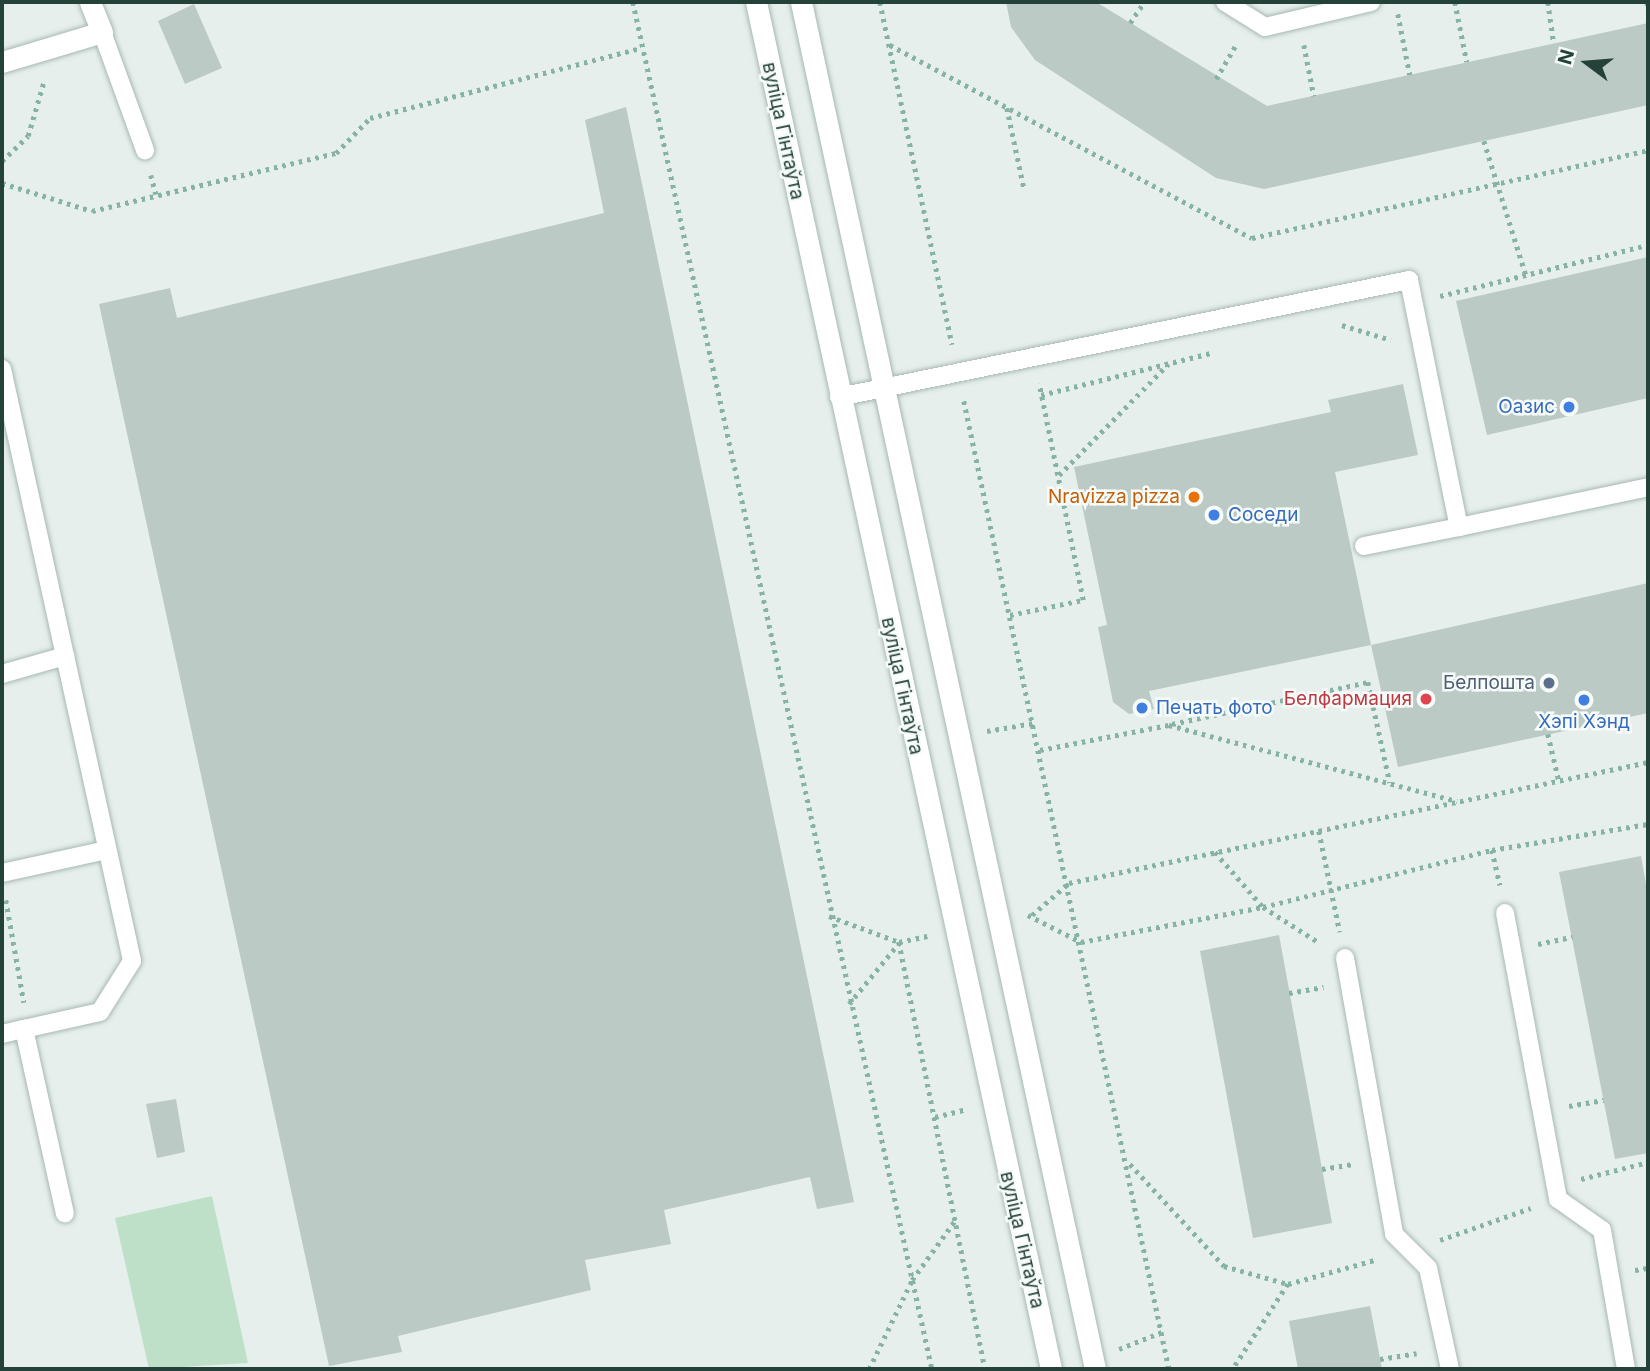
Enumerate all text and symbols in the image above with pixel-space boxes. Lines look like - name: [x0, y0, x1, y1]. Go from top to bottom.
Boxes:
- north arrow: [1552, 28, 1622, 98]
- text: N: [1553, 47, 1579, 67]
- street label: вуліца Гінтаўта: [757, 60, 809, 202]
- place label: Оазис: [1498, 396, 1555, 418]
- marker: Оазис: [1561, 399, 1577, 415]
- place label: Nravizza pizza: [1048, 486, 1180, 508]
- marker: Nravizza pizza: [1186, 489, 1202, 505]
- place label: Соседи: [1228, 504, 1298, 526]
- marker: Соседи: [1206, 507, 1222, 523]
- street label: вуліца Гінтаўта: [876, 615, 928, 757]
- place label: Белпошта: [1443, 672, 1535, 694]
- marker: Белпошта: [1541, 675, 1557, 691]
- place label: Белфармация: [1284, 688, 1412, 710]
- marker: Белфармация: [1418, 691, 1434, 707]
- marker: Хэпі Хэнд: [1576, 692, 1592, 708]
- place label: Печать фото: [1156, 697, 1273, 719]
- marker: Печать фото: [1134, 700, 1150, 716]
- place label: Хэпі Хэнд: [1538, 711, 1630, 733]
- street label: вуліца Гінтаўта: [995, 1169, 1049, 1311]

